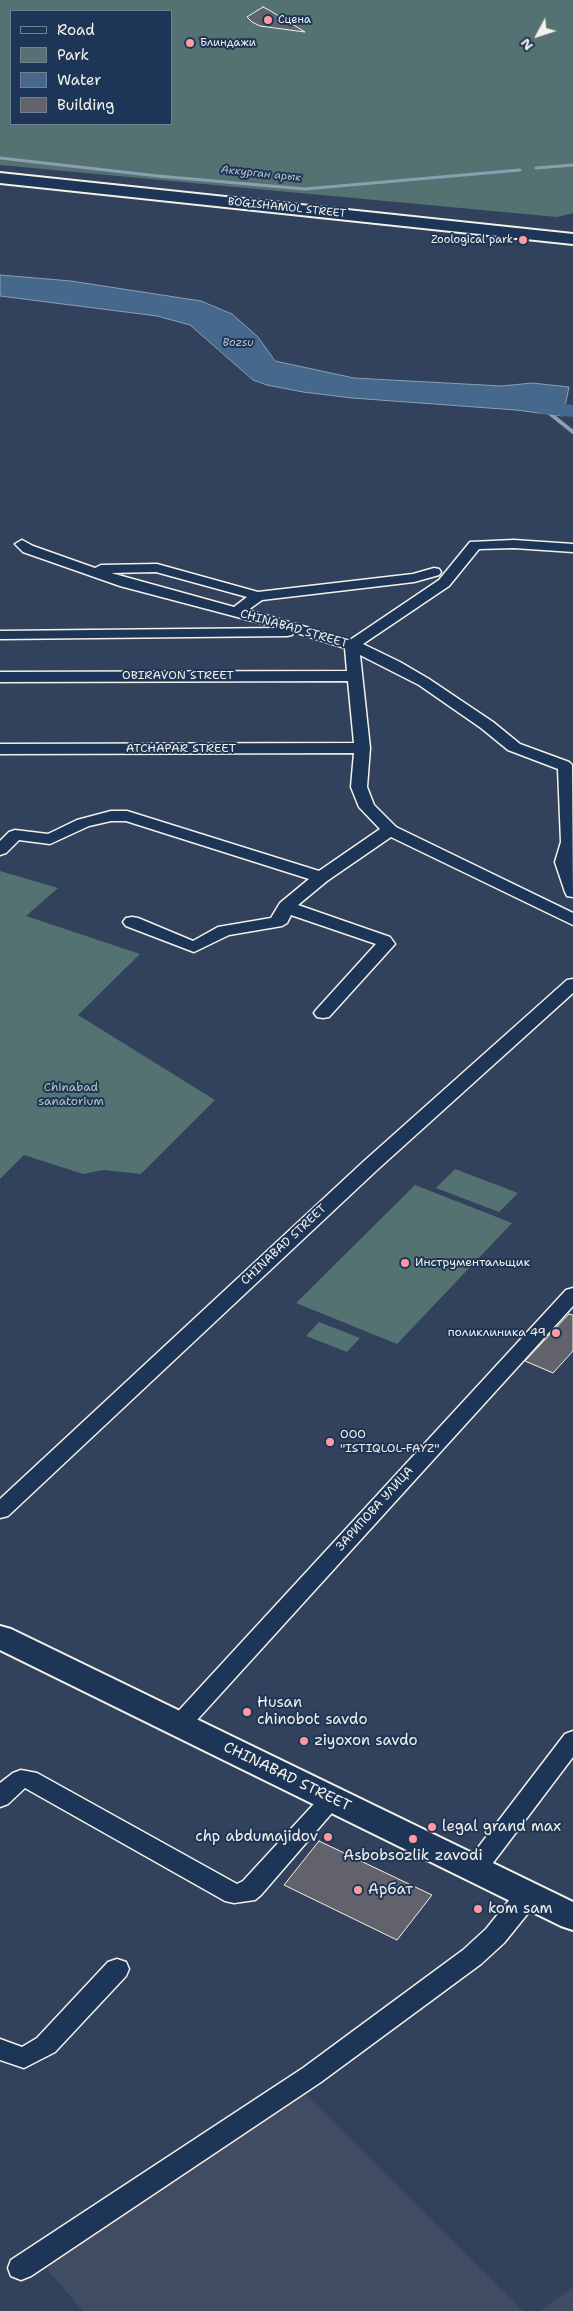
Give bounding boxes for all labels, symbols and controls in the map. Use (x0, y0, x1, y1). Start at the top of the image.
legend (10, 10, 172, 125)
north arrow (513, 10, 563, 60)
place label: Сцена (278, 13, 311, 27)
marker: Сцена (262, 14, 274, 26)
text: Road (57, 20, 95, 40)
text: N (516, 35, 537, 55)
place label: Блиндажи (200, 36, 256, 50)
marker: Блиндажи (184, 37, 196, 49)
text: Park (57, 45, 89, 65)
text: Water (57, 70, 101, 90)
text: Building (57, 95, 114, 115)
water label: Аккурган арык (220, 163, 302, 185)
street label: BOGISHAMOL STREET (227, 195, 347, 221)
place label: Zoological park (431, 233, 513, 247)
marker: Zoological park (517, 234, 529, 246)
water label: Bozsu (222, 336, 254, 350)
street label: CHINABAD STREET (238, 607, 350, 651)
street label: OBIRAVON STREET (122, 669, 234, 683)
street label: ATCHAPAR STREET (126, 742, 236, 756)
park label: Chinabad sanatorium (38, 1081, 104, 1109)
street label: CHINABAD STREET (238, 1202, 330, 1288)
place label: Инструментальщик (415, 1256, 530, 1270)
marker: Инструментальщик (399, 1257, 411, 1269)
place label: поликлиника 49 (448, 1326, 546, 1340)
marker: поликлиника 49 (550, 1327, 562, 1339)
place label: ООО "ISTIQLOL-FAYZ" (340, 1428, 440, 1456)
marker: ООО "ISTIQLOL-FAYZ" (324, 1436, 336, 1448)
street label: ЗАРИПОВА УЛИЦА (333, 1464, 417, 1554)
place label: Husan chinobot savdo (257, 1694, 367, 1729)
marker: Husan chinobot savdo (241, 1706, 253, 1718)
place label: ziyoxon savdo (314, 1732, 418, 1750)
marker: ziyoxon savdo (298, 1735, 310, 1747)
street label: CHINABAD STREET (220, 1738, 354, 1816)
place label: legal grand max (442, 1818, 561, 1836)
marker: legal grand max (426, 1821, 438, 1833)
place label: chp abdumajidov (195, 1828, 318, 1846)
marker: chp abdumajidov (322, 1831, 334, 1843)
marker: Asbobsozlik zavodi (407, 1833, 419, 1845)
place label: Asbobsozlik zavodi (343, 1847, 483, 1865)
place label: Арбат (368, 1881, 413, 1899)
marker: Арбат (352, 1884, 364, 1896)
place label: kom sam (488, 1900, 552, 1918)
marker: kom sam (472, 1903, 484, 1915)

